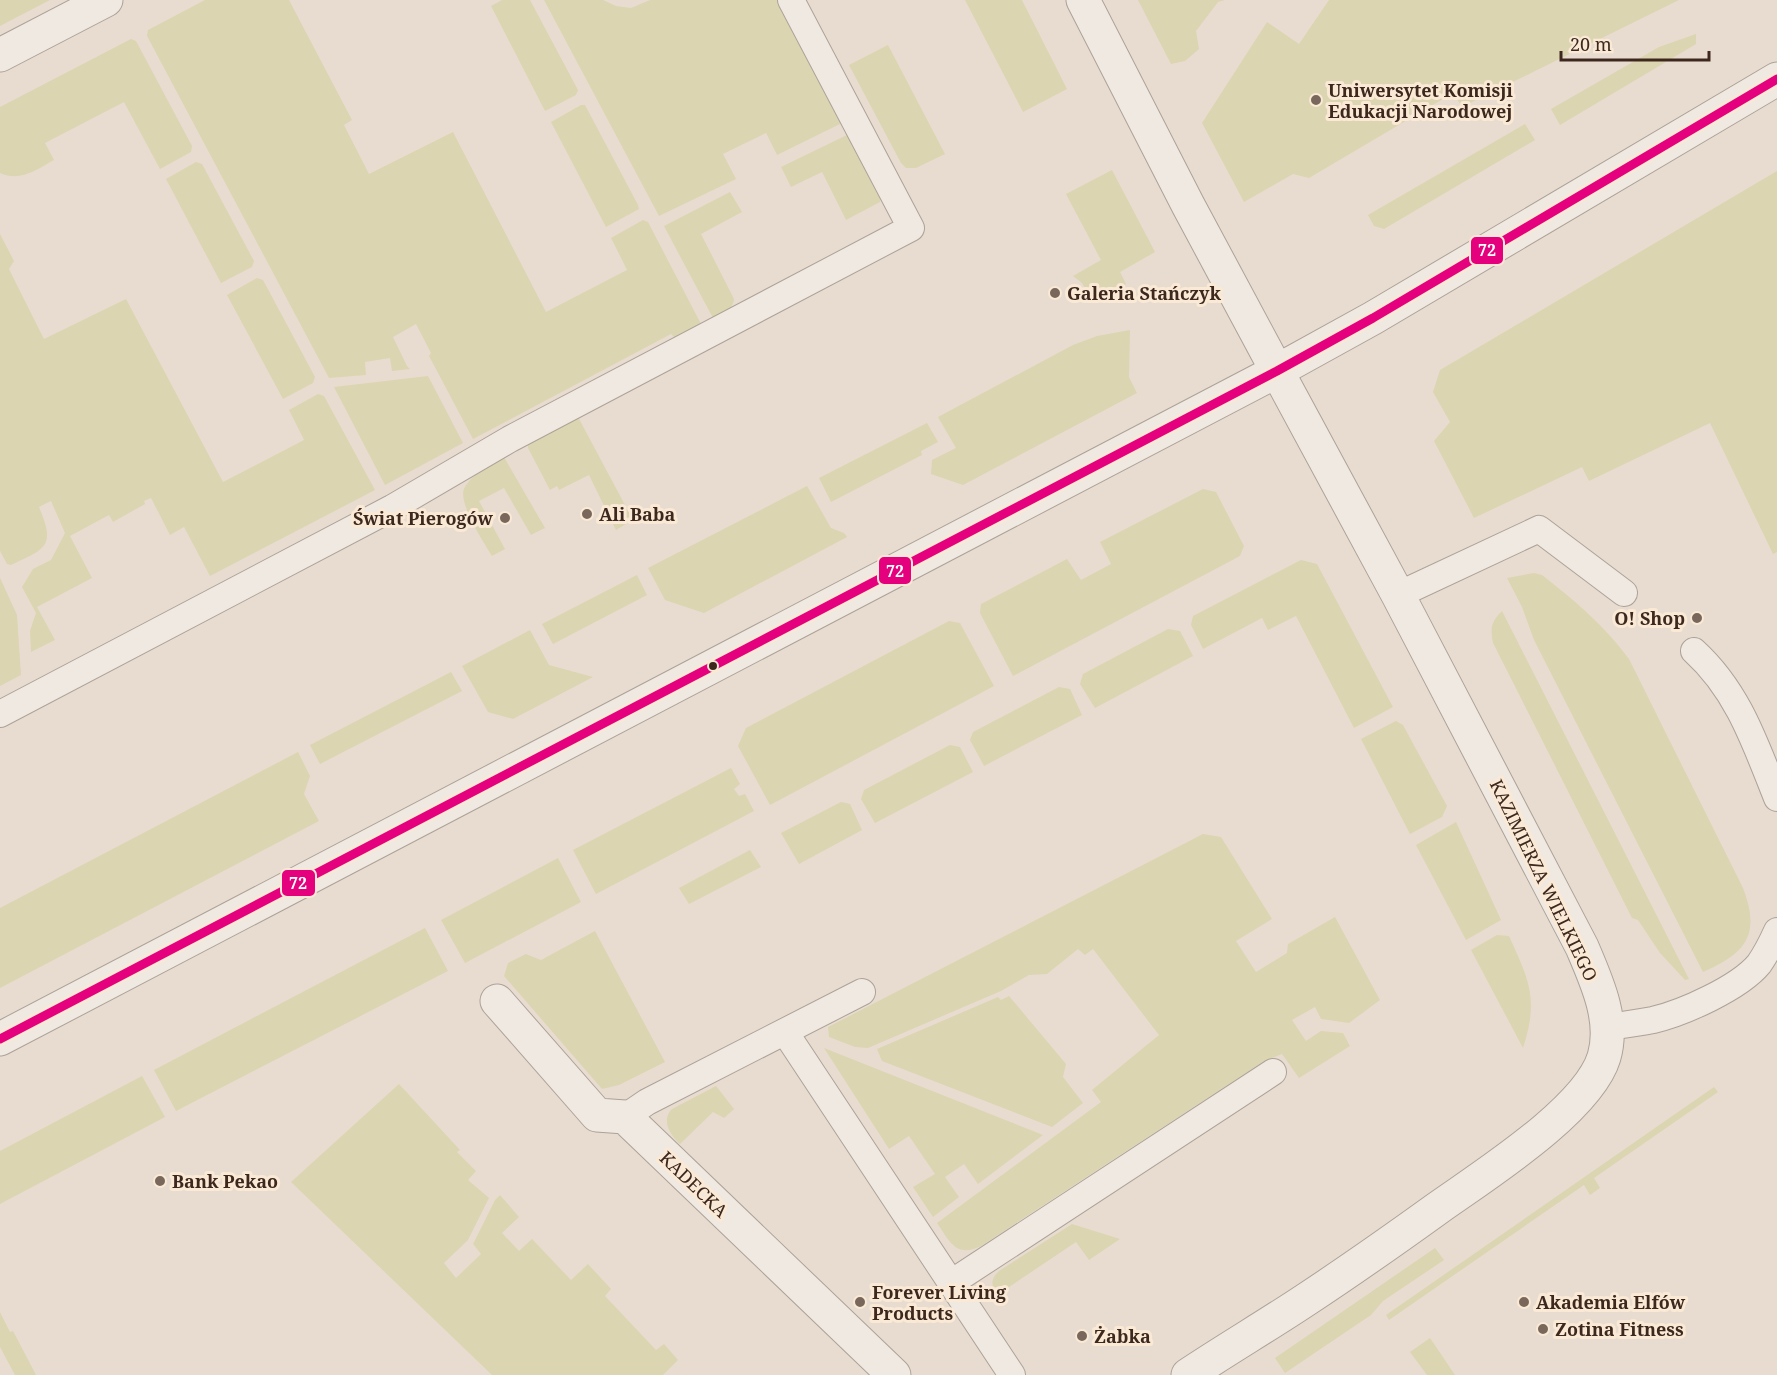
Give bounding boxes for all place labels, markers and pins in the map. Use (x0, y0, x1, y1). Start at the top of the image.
place label: Uniwersytet Komisji Edukacji Narodowej (1328, 78, 1513, 123)
marker: Uniwersytet Komisji Edukacji Narodowej (1309, 93, 1323, 107)
place label: Galeria Stańczyk (1067, 281, 1221, 305)
marker: Galeria Stańczyk (1048, 286, 1062, 300)
place label: Ali Baba (599, 502, 675, 526)
place label: Świat Pierogów (353, 506, 494, 530)
marker: Ali Baba (580, 507, 594, 521)
marker: Świat Pierogów (498, 511, 512, 525)
place label: O! Shop (1614, 606, 1685, 630)
marker: O! Shop (1690, 611, 1704, 625)
unlabelled marker (707, 660, 719, 672)
place label: Bank Pekao (172, 1169, 278, 1193)
marker: Bank Pekao (153, 1174, 167, 1188)
place label: Forever Living Products (872, 1280, 1007, 1325)
place label: Akademia Elfów (1536, 1290, 1686, 1314)
marker: Forever Living Products (853, 1295, 867, 1309)
marker: Akademia Elfów (1517, 1295, 1531, 1309)
place label: Zotina Fitness (1555, 1317, 1684, 1341)
marker: Zotina Fitness (1536, 1322, 1550, 1336)
place label: Żabka (1094, 1324, 1151, 1348)
marker: Żabka (1075, 1329, 1089, 1343)

